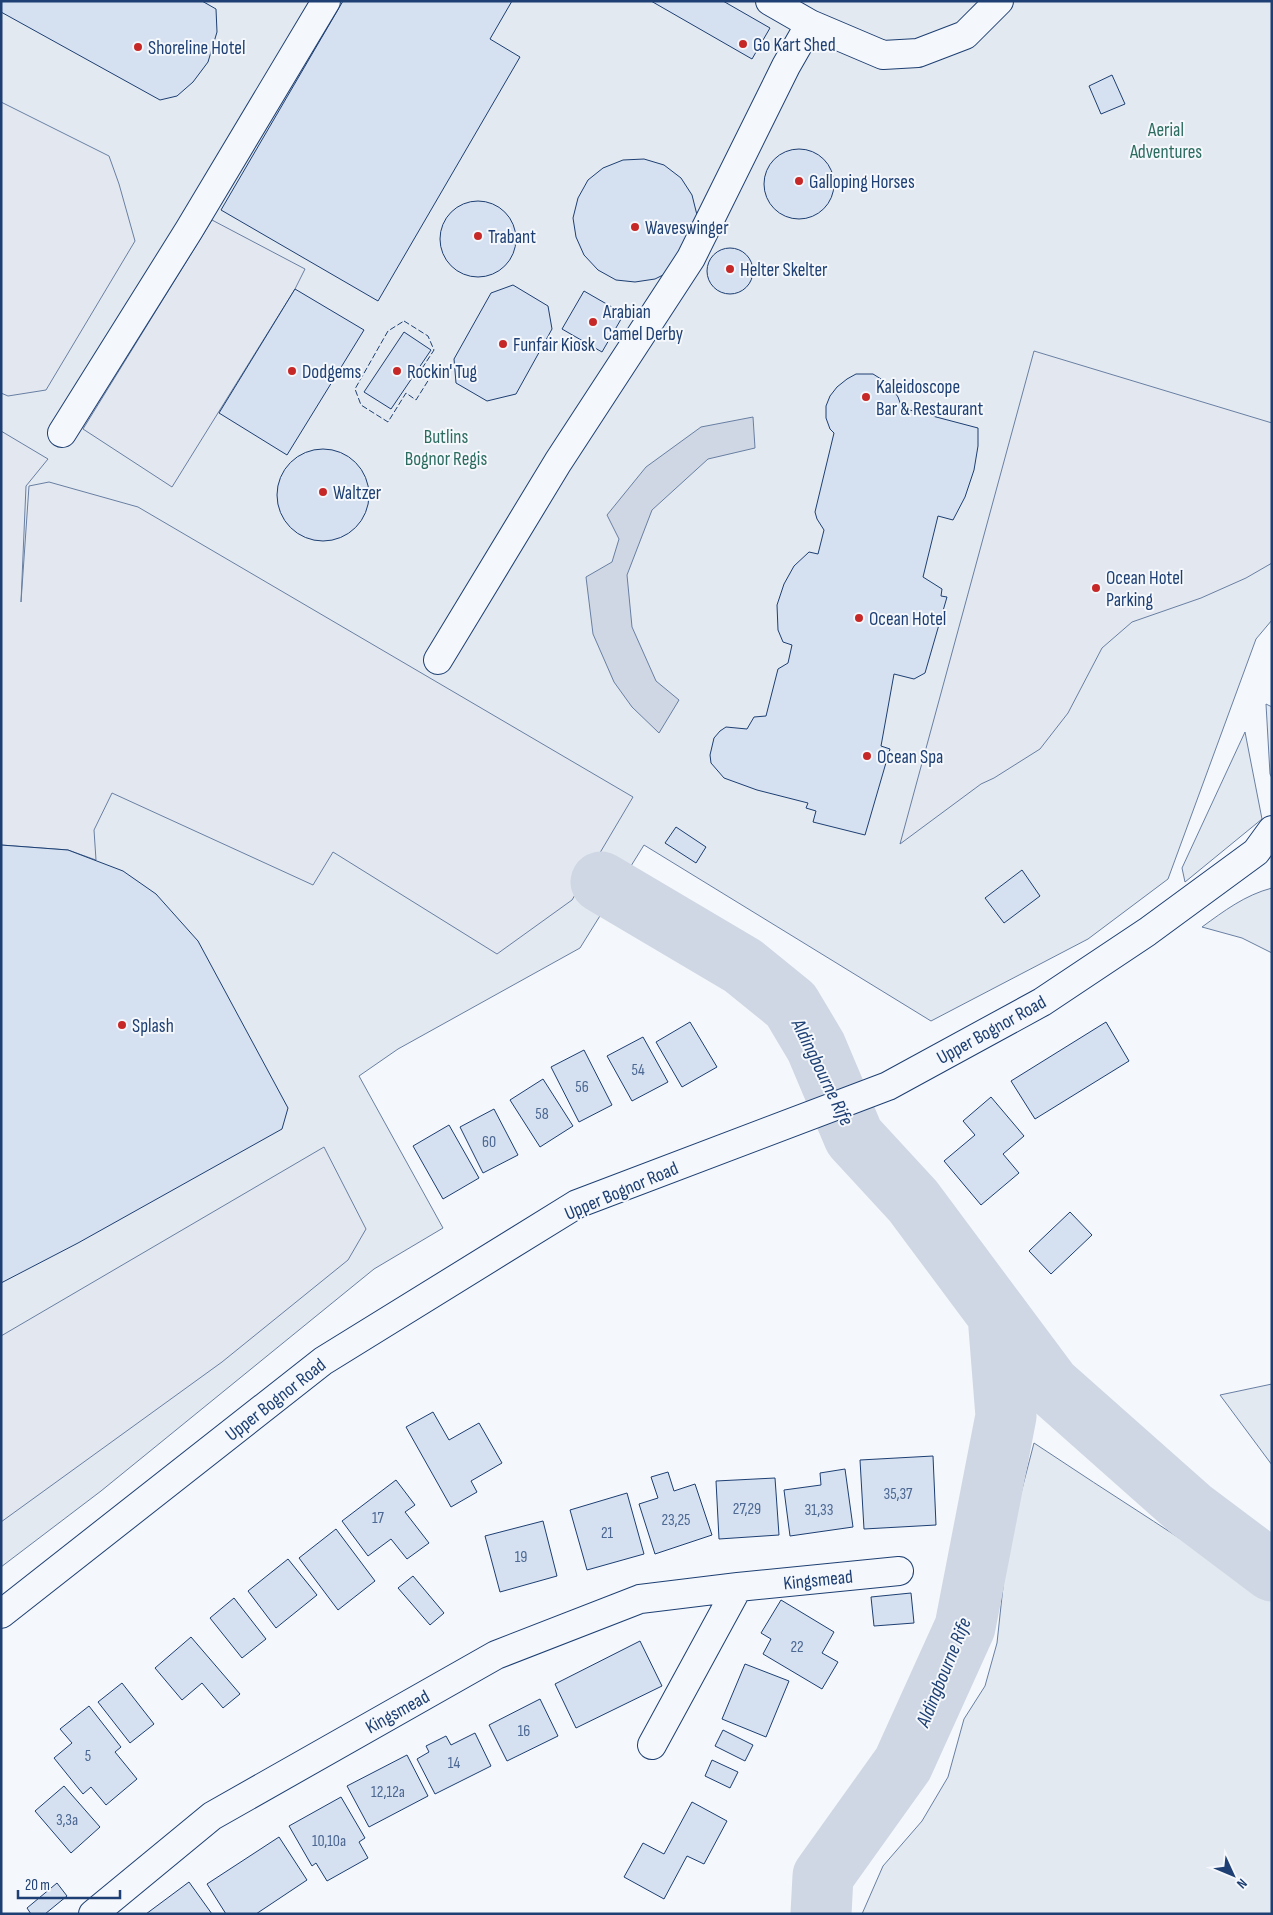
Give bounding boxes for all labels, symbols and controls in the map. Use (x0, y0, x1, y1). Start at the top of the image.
place label: Go Kart Shed (753, 34, 836, 57)
place label: Shoreline Hotel (148, 37, 246, 60)
marker: Go Kart Shed (737, 38, 749, 50)
marker: Shoreline Hotel (132, 41, 144, 53)
park label: Aerial Adventures (1129, 119, 1202, 164)
place label: Galloping Horses (809, 171, 915, 194)
marker: Galloping Horses (793, 175, 805, 187)
place label: Waveswinger (645, 217, 729, 240)
marker: Waveswinger (629, 221, 641, 233)
place label: Trabant (488, 226, 536, 249)
marker: Trabant (472, 230, 484, 242)
place label: Helter Skelter (740, 259, 828, 282)
marker: Helter Skelter (724, 263, 736, 275)
place label: Arabian Camel Derby (602, 301, 684, 346)
marker: Arabian Camel Derby (587, 316, 599, 328)
place label: Funfair Kiosk (513, 334, 596, 357)
marker: Funfair Kiosk (497, 338, 509, 350)
place label: Dodgems (302, 361, 361, 384)
place label: Rockin' Tug (407, 361, 478, 384)
marker: Dodgems (286, 365, 298, 377)
marker: Rockin' Tug (391, 365, 403, 377)
place label: Kaleidoscope Bar & Restaurant (876, 376, 984, 421)
marker: Kaleidoscope Bar & Restaurant (860, 391, 872, 403)
park label: Butlins Bognor Regis (405, 426, 487, 471)
place label: Waltzer (333, 482, 382, 505)
marker: Waltzer (317, 486, 329, 498)
place label: Ocean Hotel Parking (1106, 567, 1183, 612)
marker: Ocean Hotel Parking (1090, 582, 1102, 594)
place label: Ocean Hotel (869, 608, 946, 631)
marker: Ocean Hotel (853, 612, 865, 624)
place label: Ocean Spa (877, 746, 943, 769)
marker: Ocean Spa (861, 750, 873, 762)
street label: Upper Bognor Road (933, 991, 1050, 1070)
water label: Aldingbourne Rife (785, 1014, 858, 1130)
place label: Splash (132, 1015, 174, 1038)
marker: Splash (116, 1019, 128, 1031)
house number: 54 (631, 1061, 645, 1080)
house number: 56 (575, 1078, 589, 1097)
house number: 58 (535, 1105, 549, 1124)
house number: 60 (482, 1133, 496, 1152)
street label: Upper Bognor Road (561, 1157, 682, 1226)
street label: Upper Bognor Road (221, 1354, 331, 1447)
house number: 35,37 (883, 1485, 913, 1504)
house number: 27,29 (733, 1500, 761, 1519)
house number: 31,33 (805, 1501, 833, 1520)
house number: 17 (372, 1509, 385, 1528)
house number: 23,25 (661, 1511, 691, 1530)
house number: 21 (601, 1524, 614, 1543)
house number: 19 (515, 1548, 527, 1567)
street label: Kingsmead (782, 1565, 854, 1596)
water label: Aldingbourne Rife (911, 1614, 977, 1731)
house number: 22 (790, 1638, 804, 1657)
street label: Kingsmead (362, 1685, 434, 1739)
house number: 16 (518, 1722, 530, 1741)
house number: 5 (85, 1747, 91, 1766)
house number: 14 (448, 1754, 460, 1773)
house number: 12,12a (371, 1783, 405, 1802)
house number: 3,3a (56, 1811, 78, 1830)
house number: 10,10a (312, 1832, 346, 1851)
north arrow (1208, 1850, 1258, 1900)
scale bar (18, 1868, 120, 1900)
text: N (1233, 1875, 1251, 1892)
text: 20 m (25, 1876, 50, 1895)

